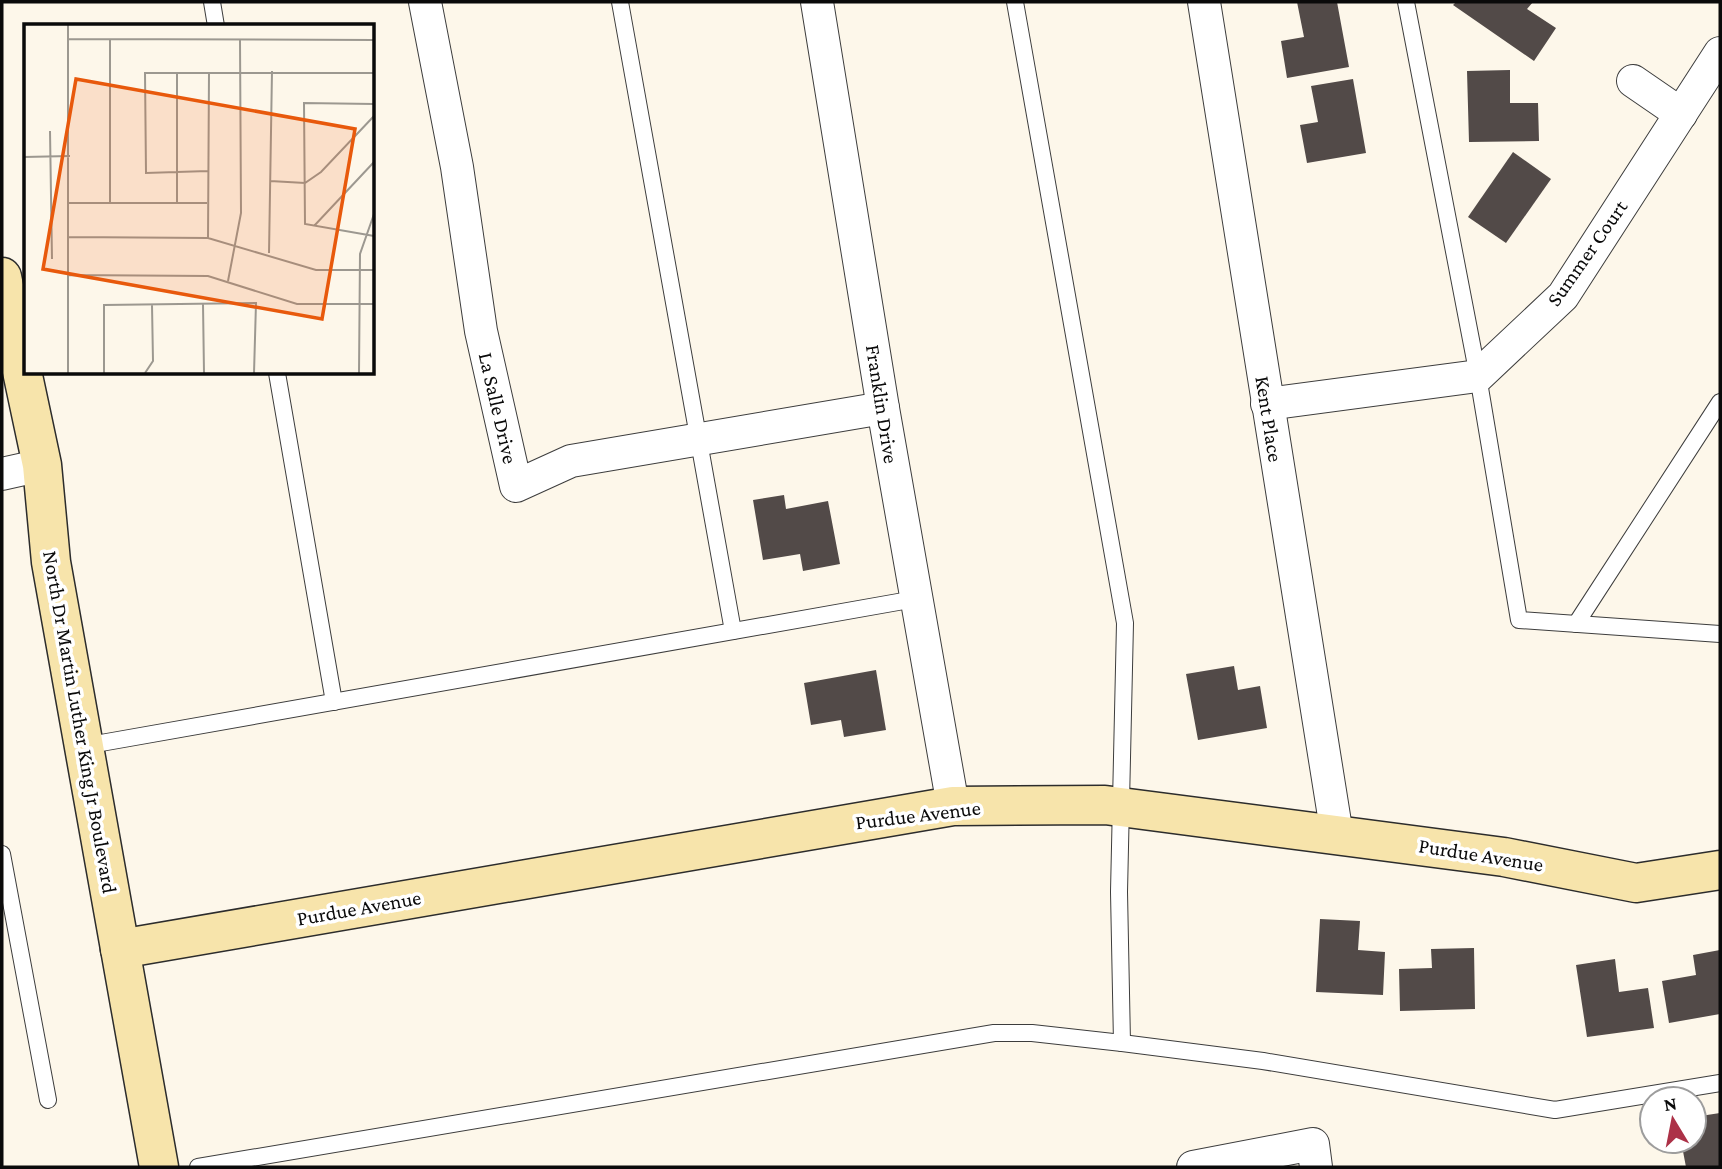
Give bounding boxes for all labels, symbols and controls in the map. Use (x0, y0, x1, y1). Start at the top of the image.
inset map (24, 24, 374, 374)
street label: Summer Court (1542, 195, 1633, 311)
street label: Franklin Drive (861, 343, 903, 465)
street label: La Salle Drive (474, 350, 522, 466)
street label: Kent Place (1250, 374, 1288, 464)
street label: North Dr Martin Luther King Jr Boulevard (38, 549, 122, 895)
street label: Purdue Avenue (854, 795, 982, 835)
street label: Purdue Avenue (1417, 833, 1545, 877)
street label: Purdue Avenue (295, 885, 423, 931)
north arrow (1638, 1085, 1708, 1155)
text: N (1662, 1092, 1678, 1115)

